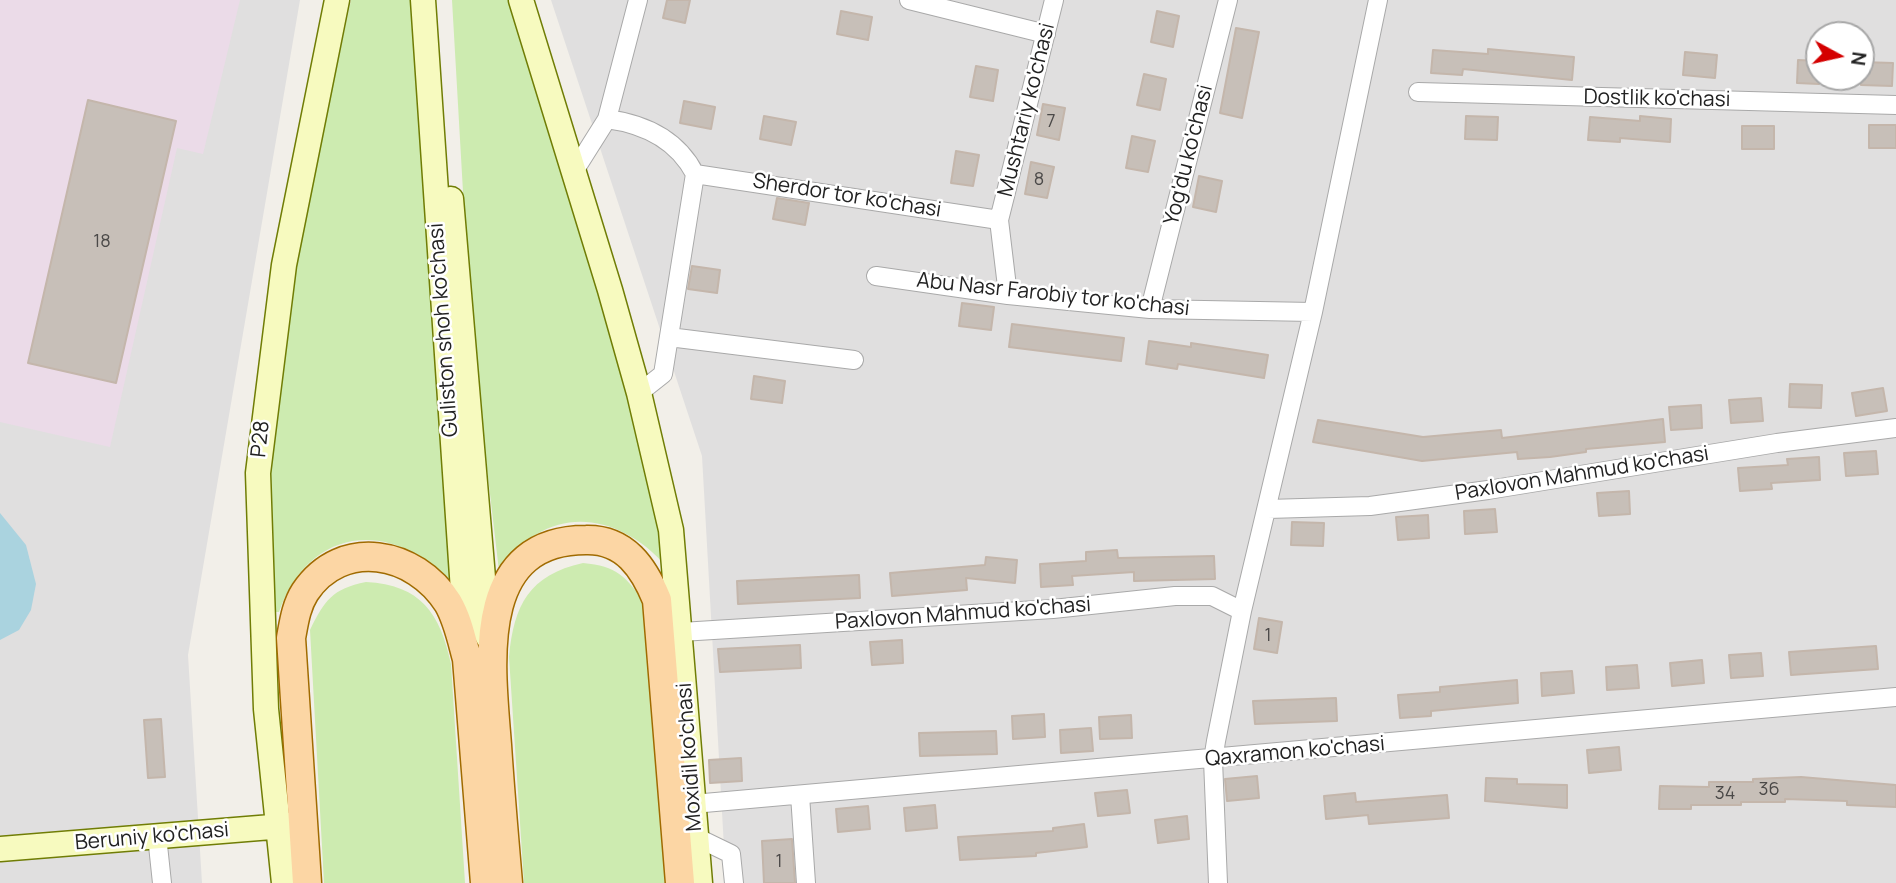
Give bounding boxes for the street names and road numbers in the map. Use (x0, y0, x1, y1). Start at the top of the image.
street label: Mushtariy ko'chasi (993, 21, 1061, 199)
street label: Yog'du ko'chasi (1159, 82, 1219, 228)
street label: Dostlik ko'chasi (1583, 85, 1731, 113)
street label: Sherdor tor ko'chasi (751, 169, 943, 223)
street label: Guliston shoh ko'chasi (424, 222, 464, 438)
street label: Abu Nasr Farobiy tor ko'chasi (915, 268, 1191, 322)
street label: Р28 (247, 419, 275, 459)
street label: Paxlovon Mahmud ko'chasi (1453, 441, 1711, 507)
street label: Paxlovon Mahmud ko'chasi (834, 592, 1092, 636)
street label: Moxidil ko'chasi (672, 682, 708, 832)
street label: Qaxramon ko'chasi (1204, 732, 1386, 772)
street label: Beruniy ko'chasi (74, 818, 230, 856)

